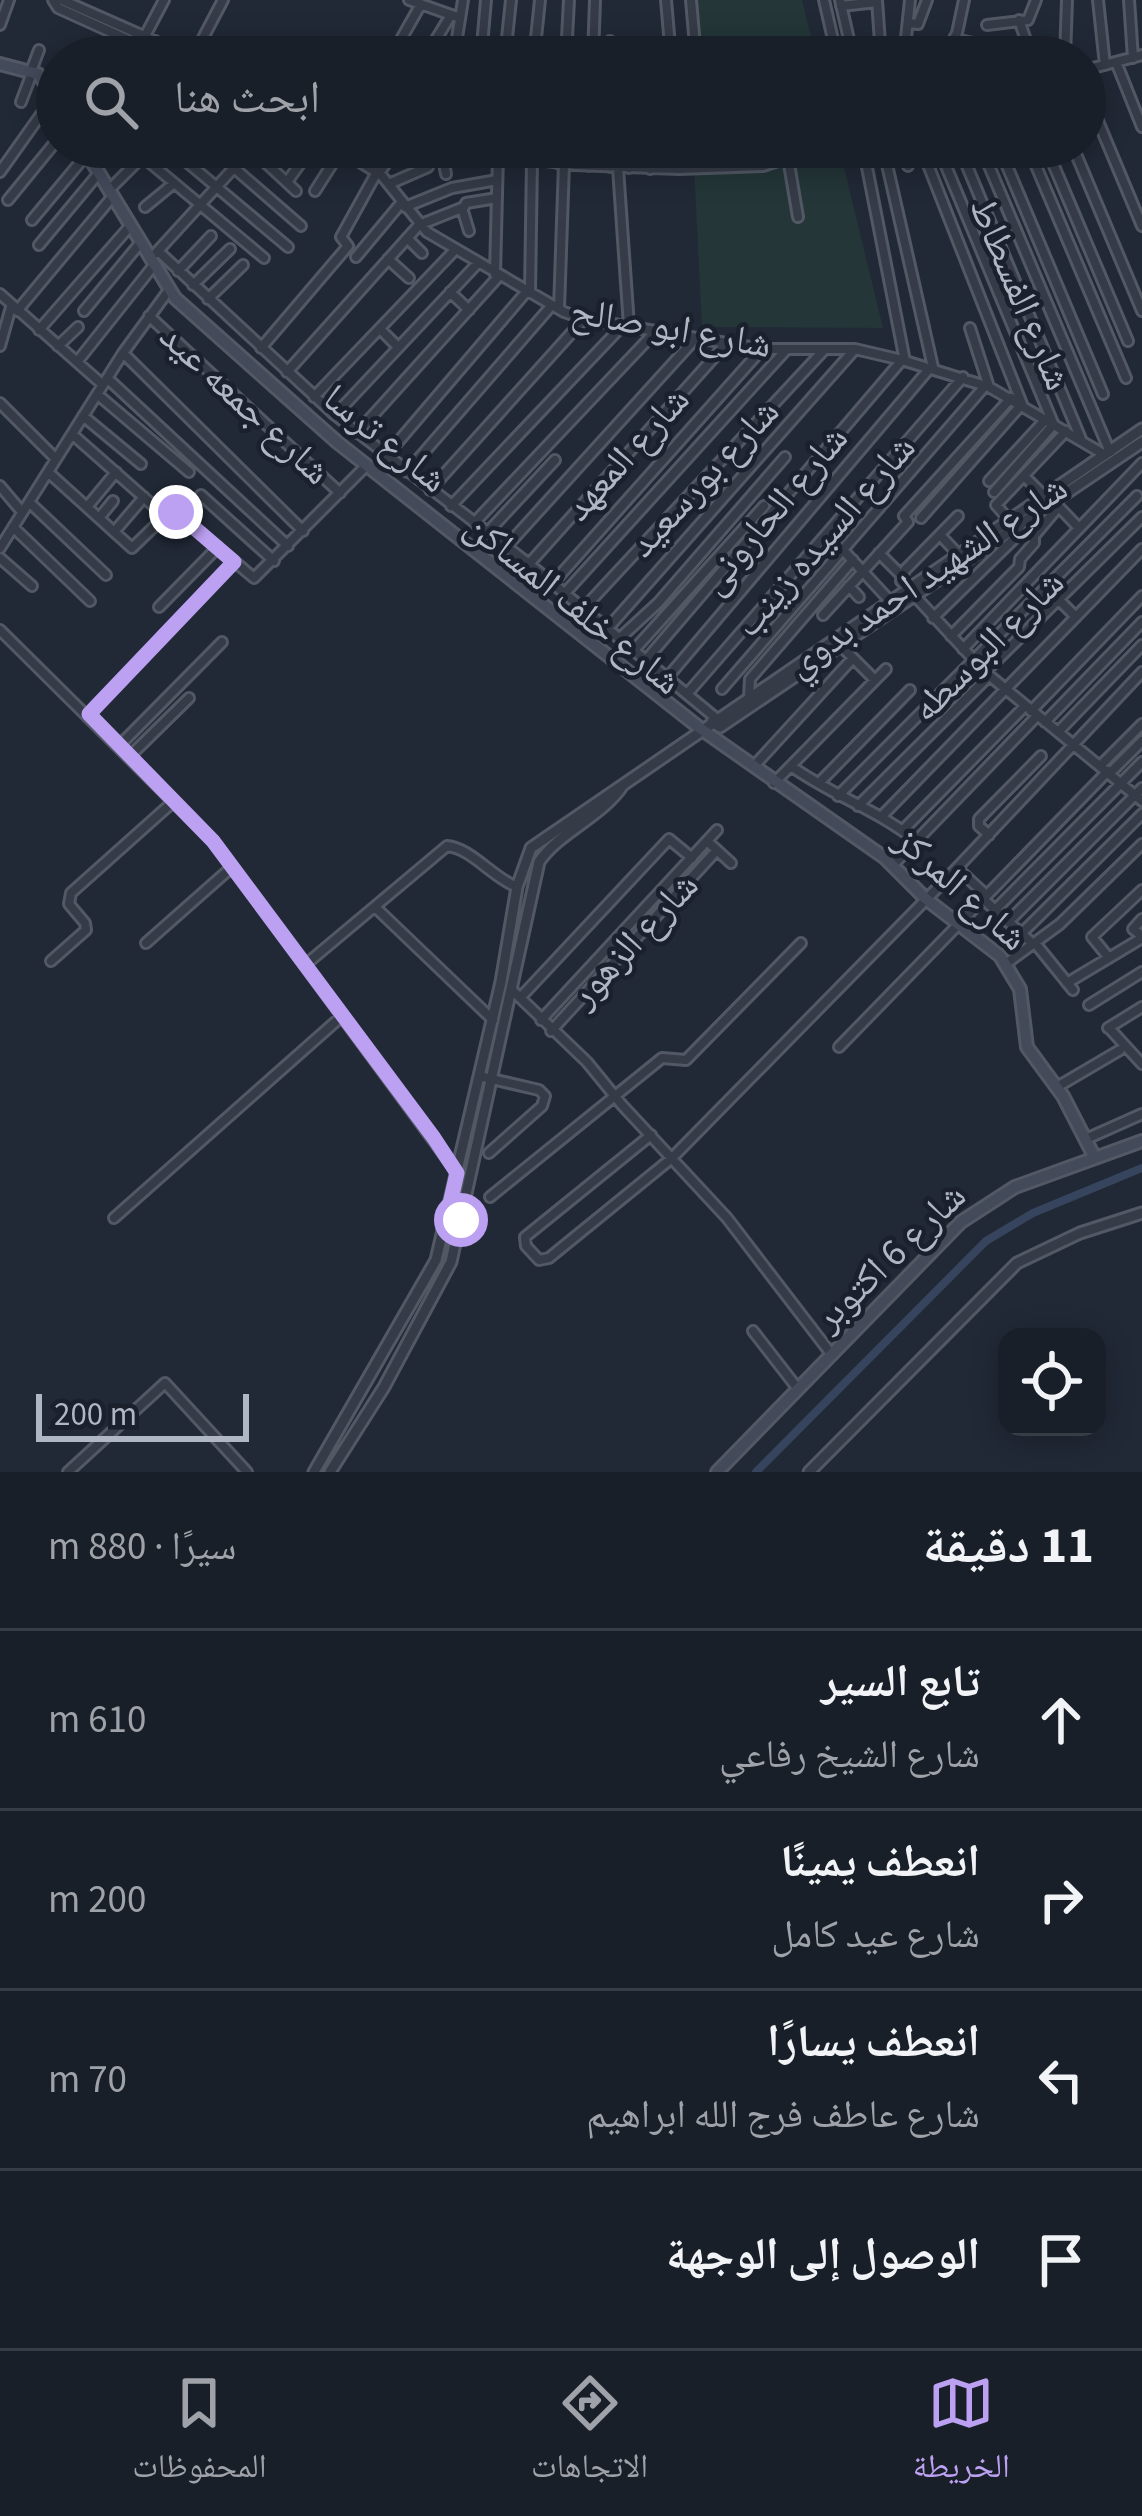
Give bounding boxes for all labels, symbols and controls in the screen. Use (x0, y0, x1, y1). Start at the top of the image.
search box (36, 36, 1106, 168)
text: ابحث هنا (174, 66, 320, 130)
icon: search (78, 69, 144, 135)
street label: شارع الفسطاط (954, 189, 1086, 399)
street label: شارع ابو صالح (566, 283, 776, 373)
street label: شارع جمعه عيد (147, 310, 343, 498)
street label: شارع ترسا (310, 371, 460, 507)
street label: شارع المعهد (551, 374, 703, 534)
street label: شارع بورسعيد (615, 386, 793, 570)
street label: شارع الحارونى (686, 413, 862, 607)
street label: شارع السيده زينب (721, 422, 929, 650)
street label: شارع الشهيد احمد بدوي (775, 461, 1080, 693)
route end (149, 485, 203, 539)
street label: شارع خلف المساكن (453, 499, 693, 709)
street label: شارع البوسطه (899, 557, 1077, 735)
street label: شارع المركز (881, 813, 1040, 964)
street label: شارع الزهور (555, 859, 712, 1021)
street label: شارع 6 اكتوبر (800, 1170, 979, 1345)
route start (434, 1193, 488, 1247)
map controls (998, 1328, 1106, 1436)
button: locate (998, 1328, 1106, 1436)
scale bar (36, 1388, 249, 1441)
text: 200 m (54, 1391, 137, 1438)
text: 11 دقيقة (923, 1510, 1094, 1582)
text: سيرًا · 880 m (48, 1519, 236, 1575)
text: تابع السير (821, 1650, 980, 1714)
icon: ahead (1028, 1687, 1094, 1753)
text: 610 m (48, 1692, 146, 1748)
text: شارع الشيخ رفاعي (719, 1727, 980, 1783)
text: انعطف يمينًا (780, 1830, 980, 1894)
icon: right (1028, 1867, 1094, 1933)
text: 200 m (48, 1872, 146, 1928)
text: شارع عيد كامل (771, 1907, 980, 1963)
text: انعطف يسارًا (767, 2010, 980, 2074)
icon: left (1028, 2047, 1094, 2113)
text: 70 m (48, 2052, 127, 2108)
text: شارع عاطف فرج الله ابراهيم (586, 2087, 980, 2143)
text: الوصول إلى الوجهة (666, 2223, 980, 2287)
icon: arrive (1028, 2227, 1094, 2293)
tab: المحفوظات (132, 2370, 267, 2498)
tab: الاتجاهات (531, 2370, 648, 2498)
tab: الخريطة (913, 2370, 1010, 2498)

